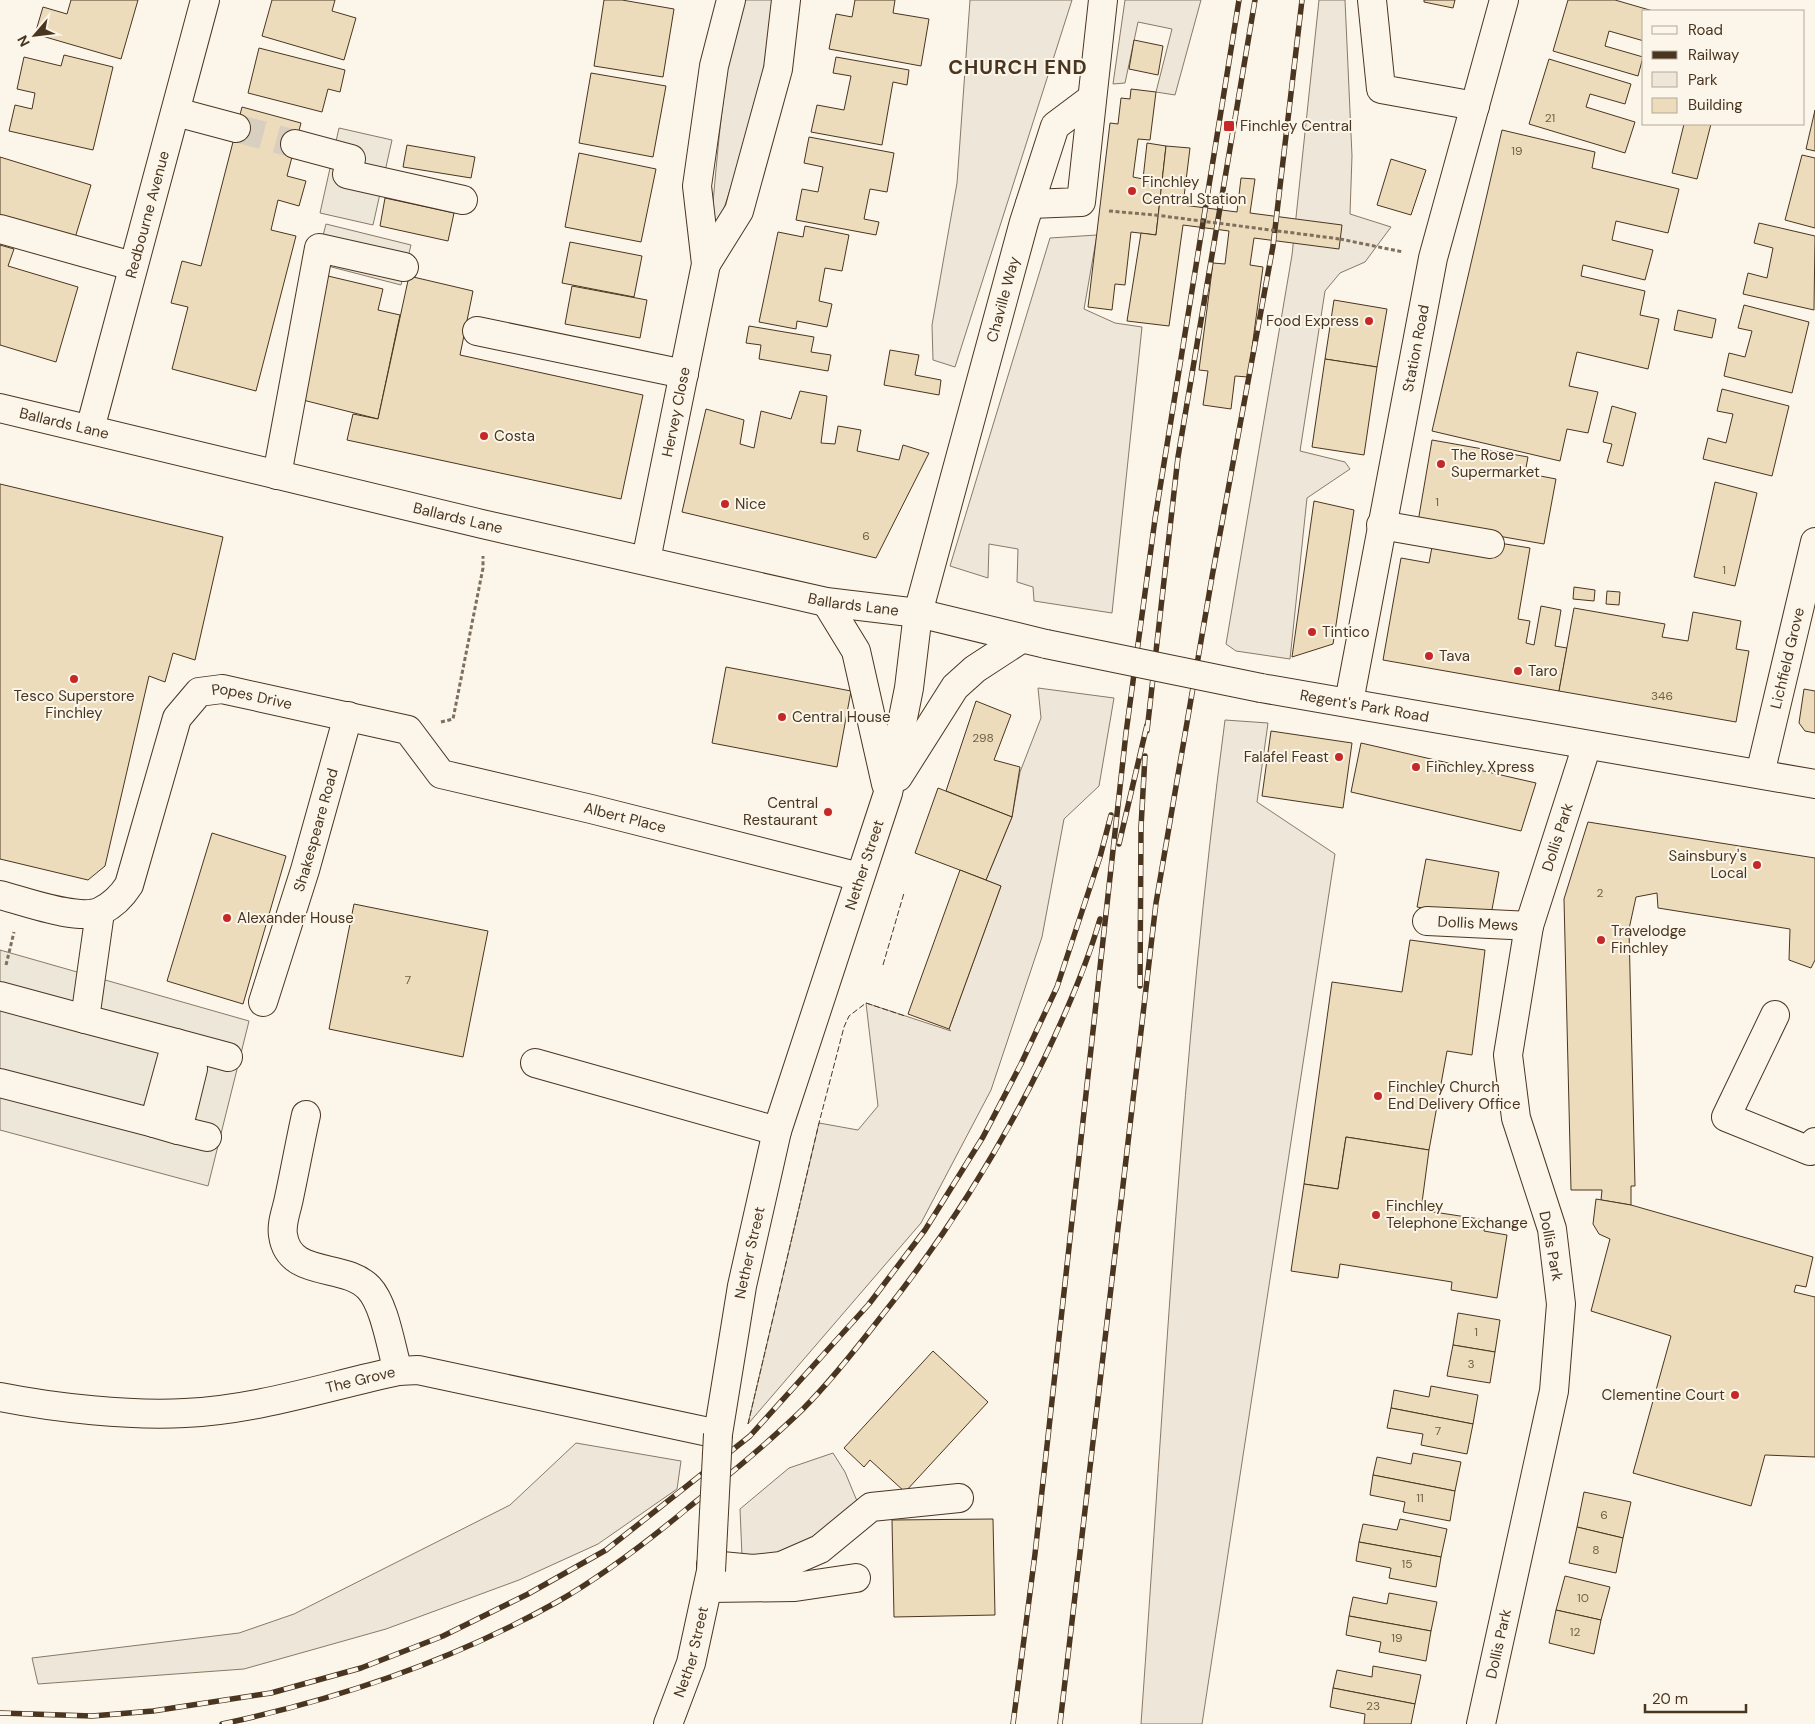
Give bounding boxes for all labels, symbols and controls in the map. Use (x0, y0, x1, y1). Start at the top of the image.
north arrow (10, 10, 60, 60)
legend (1642, 10, 1805, 125)
text: Road (1688, 20, 1723, 40)
text: N (13, 32, 34, 50)
text: Railway (1688, 45, 1740, 65)
district label: CHURCH END (948, 54, 1088, 80)
text: Park (1688, 70, 1718, 90)
text: Building (1688, 95, 1743, 115)
house number: 21 (1545, 110, 1555, 126)
place label: Finchley Central (1240, 116, 1352, 136)
marker: Finchley Central (1222, 119, 1236, 133)
house number: 19 (1511, 143, 1523, 159)
street label: Redbourne Avenue (121, 149, 174, 280)
place label: Finchley Central Station (1142, 172, 1246, 209)
marker: Finchley Central Station (1126, 185, 1138, 197)
street label: Chaville Way (982, 254, 1024, 344)
street label: Station Road (1398, 303, 1434, 394)
place label: Food Express (1266, 311, 1359, 331)
marker: Food Express (1363, 315, 1375, 327)
street label: Hervey Close (657, 365, 695, 459)
street label: Ballards Lane (17, 403, 111, 444)
place label: Costa (494, 426, 535, 446)
marker: Costa (478, 430, 490, 442)
place label: The Rose Supermarket (1451, 445, 1540, 482)
marker: The Rose Supermarket (1435, 458, 1447, 470)
place label: Nice (735, 494, 766, 514)
house number: 1 (1435, 494, 1439, 510)
street label: Ballards Lane (411, 498, 505, 538)
marker: Nice (719, 498, 731, 510)
house number: 6 (862, 528, 870, 544)
house number: 1 (1722, 562, 1726, 578)
street label: Ballards Lane (806, 588, 900, 621)
street label: Lichfield Grove (1766, 605, 1809, 711)
place label: Tintico (1322, 622, 1370, 642)
marker: Tintico (1306, 626, 1318, 638)
place label: Tava (1439, 646, 1470, 666)
marker: Tava (1423, 650, 1435, 662)
place label: Taro (1528, 661, 1558, 681)
marker: Taro (1512, 665, 1524, 677)
marker: Tesco Superstore Finchley (68, 673, 80, 685)
street label: Popes Drive (210, 679, 294, 714)
street label: Regent's Park Road (1298, 685, 1431, 727)
place label: Tesco Superstore Finchley (14, 686, 134, 723)
house number: 346 (1651, 688, 1673, 704)
place label: Central House (792, 707, 891, 727)
marker: Central House (776, 711, 788, 723)
house number: 298 (972, 730, 994, 746)
place label: Falafel Feast (1244, 747, 1329, 767)
marker: Falafel Feast (1333, 751, 1345, 763)
place label: Finchley Xpress (1426, 757, 1535, 777)
marker: Finchley Xpress (1410, 761, 1422, 773)
street label: Shakespeare Road (289, 766, 343, 894)
place label: Central Restaurant (743, 793, 818, 830)
street label: Albert Place (582, 798, 668, 838)
street label: Dollis Park (1537, 800, 1578, 874)
marker: Central Restaurant (822, 806, 834, 818)
street label: Nether Street (840, 817, 889, 913)
place label: Sainsbury's Local (1669, 846, 1747, 883)
marker: Sainsbury's Local (1751, 859, 1763, 871)
house number: 2 (1597, 885, 1604, 901)
place label: Alexander House (237, 908, 354, 928)
marker: Alexander House (221, 912, 233, 924)
street label: Dollis Mews (1437, 912, 1519, 935)
place label: Travelodge Finchley (1611, 921, 1686, 958)
marker: Travelodge Finchley (1595, 934, 1607, 946)
house number: 7 (405, 972, 411, 988)
place label: Finchley Church End Delivery Office (1388, 1077, 1520, 1114)
marker: Finchley Church End Delivery Office (1372, 1090, 1384, 1102)
place label: Finchley Telephone Exchange (1386, 1196, 1528, 1233)
street label: Nether Street (730, 1205, 770, 1300)
marker: Finchley Telephone Exchange (1370, 1209, 1382, 1221)
street label: Dollis Park (1534, 1209, 1568, 1283)
house number: 1 (1474, 1324, 1478, 1340)
house number: 3 (1467, 1356, 1475, 1372)
street label: The Grove (324, 1362, 397, 1398)
place label: Clementine Court (1602, 1385, 1725, 1405)
marker: Clementine Court (1729, 1389, 1741, 1401)
house number: 7 (1435, 1423, 1441, 1439)
house number: 11 (1416, 1490, 1424, 1506)
house number: 6 (1600, 1507, 1608, 1523)
house number: 8 (1592, 1542, 1600, 1558)
house number: 15 (1401, 1556, 1413, 1572)
house number: 10 (1577, 1590, 1589, 1606)
street label: Nether Street (669, 1604, 713, 1700)
street label: Dollis Park (1481, 1607, 1516, 1681)
house number: 12 (1570, 1624, 1580, 1640)
house number: 19 (1391, 1630, 1403, 1646)
scale bar (1645, 1682, 1746, 1714)
text: 20 m (1652, 1689, 1688, 1709)
house number: 23 (1366, 1698, 1380, 1714)

